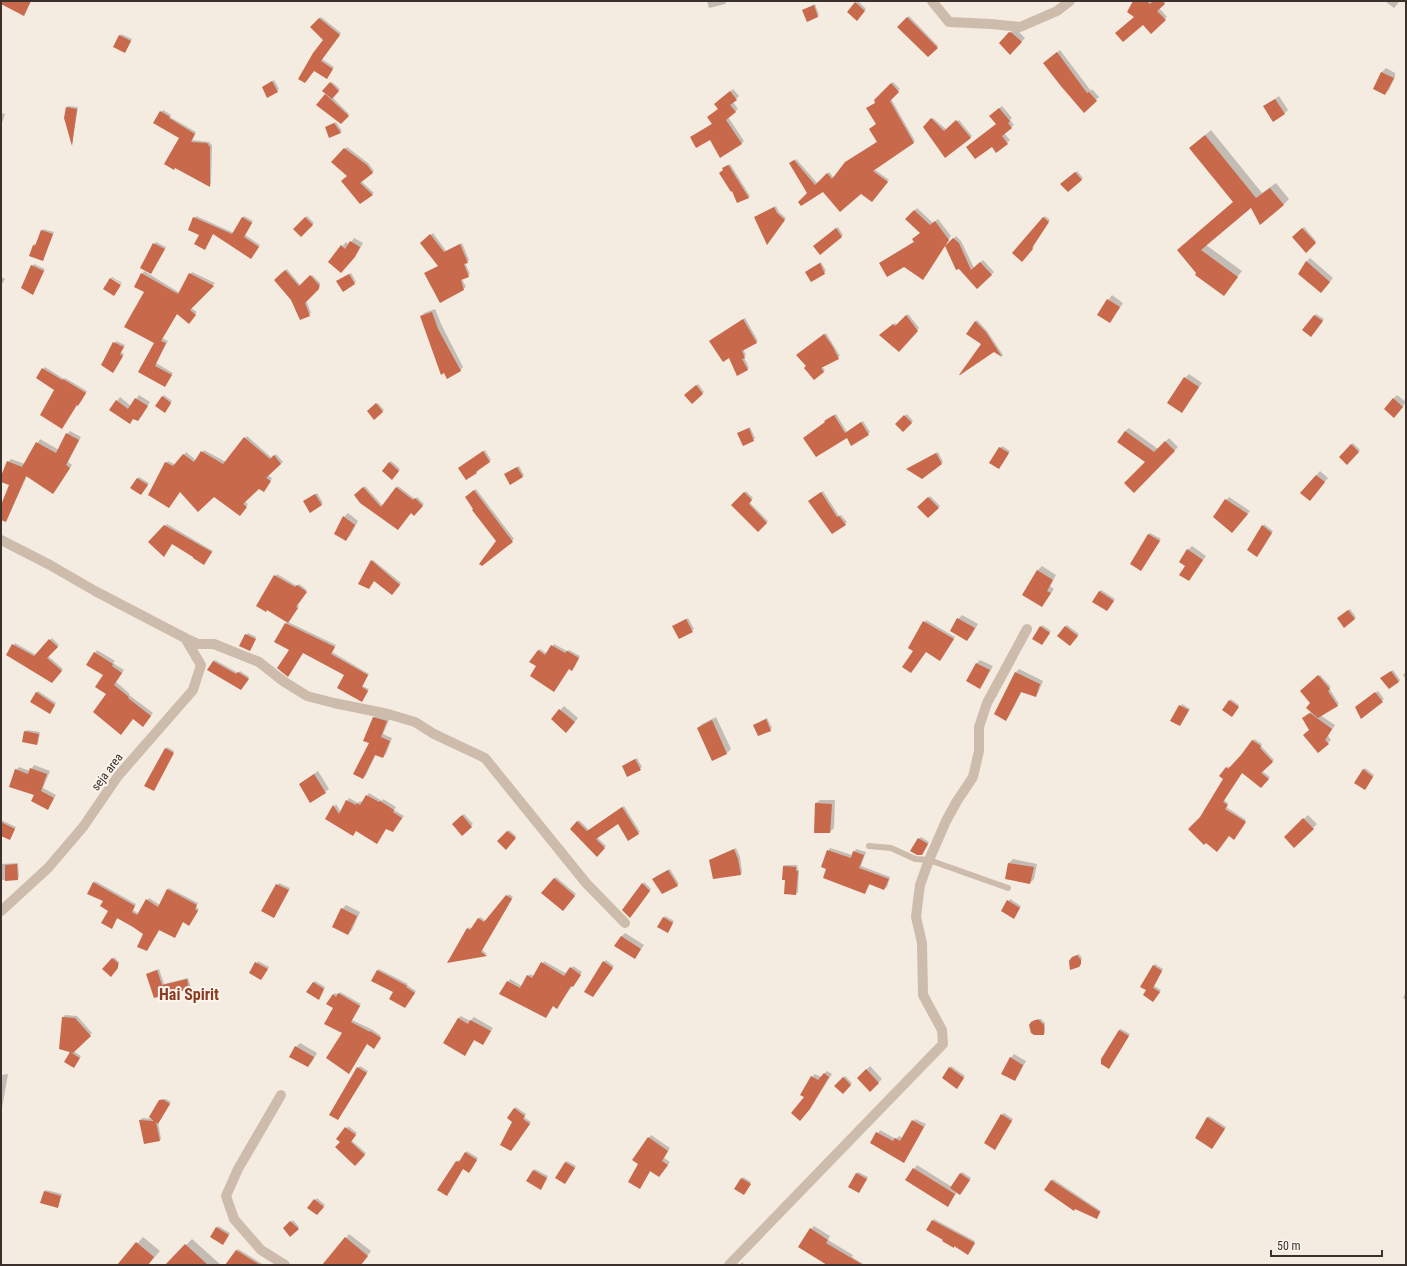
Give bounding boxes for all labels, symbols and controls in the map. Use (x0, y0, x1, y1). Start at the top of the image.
street label: seja area (88, 750, 126, 793)
district label: Hai Spirit (159, 985, 219, 1004)
scale bar (1271, 1232, 1382, 1258)
text: 50 m (1277, 1239, 1301, 1253)

